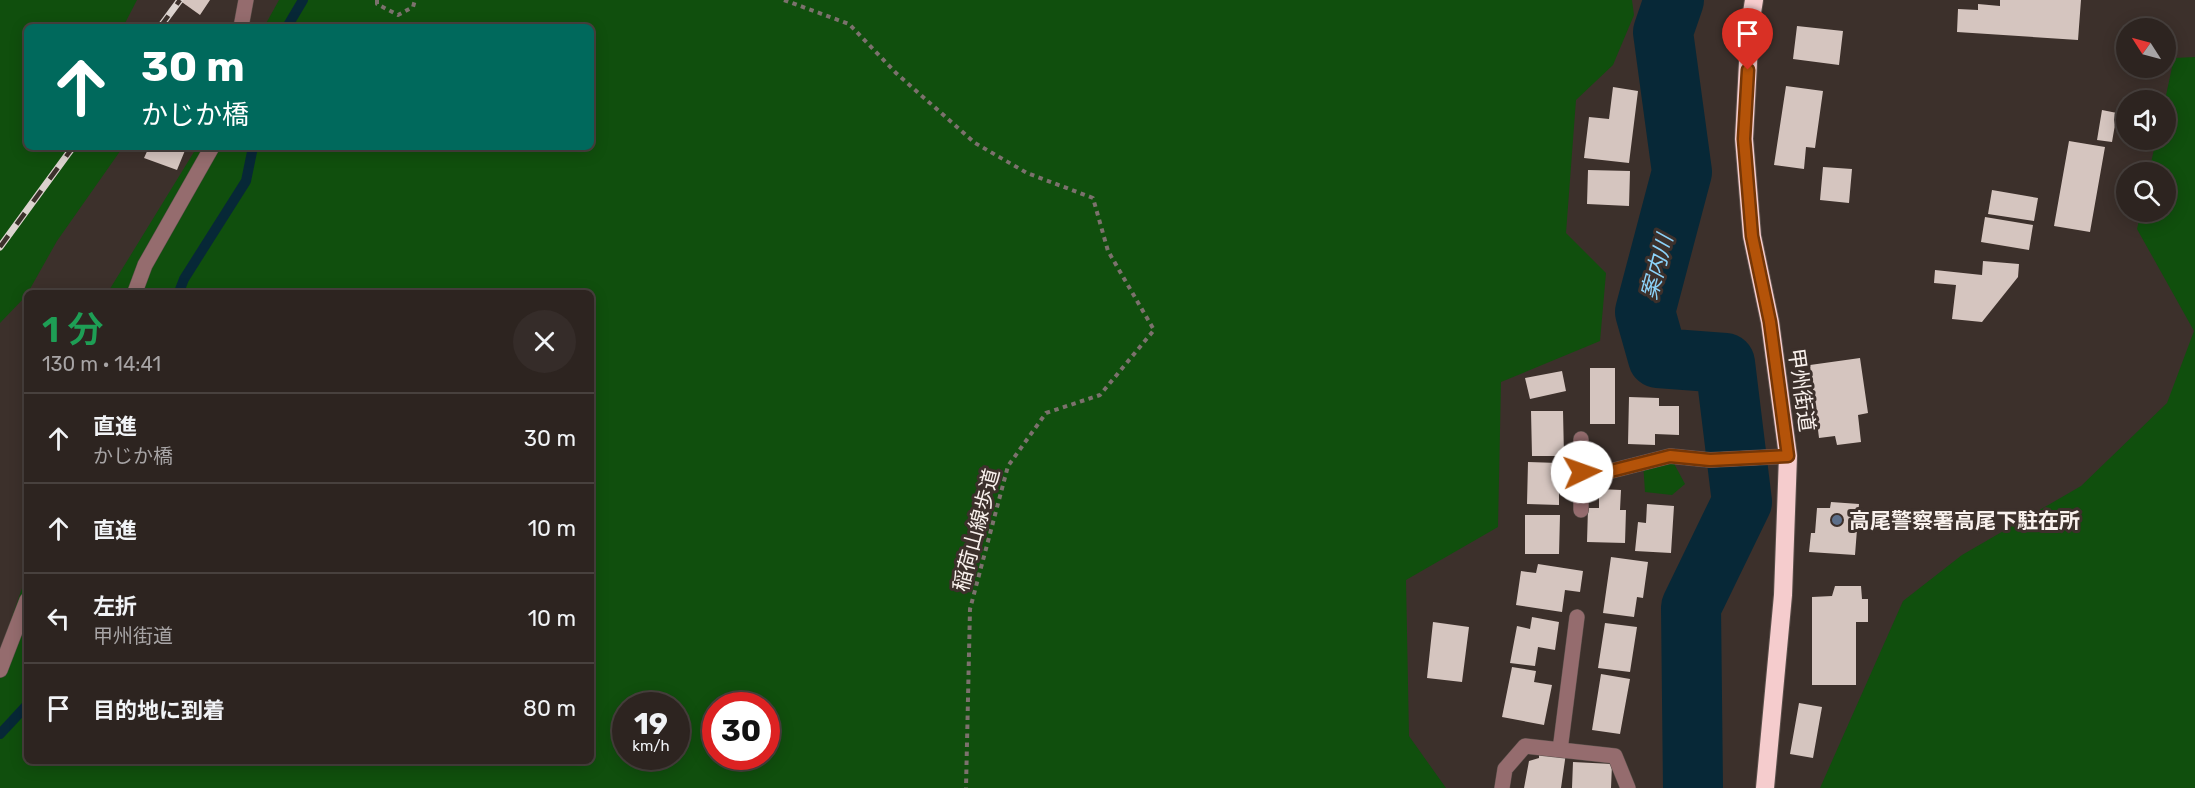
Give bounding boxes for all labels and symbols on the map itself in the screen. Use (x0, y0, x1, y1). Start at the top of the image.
pin (1722, 8, 1773, 70)
north arrow (2116, 18, 2176, 78)
water label: 案内川 (1635, 230, 1679, 302)
street label: 甲州街道 (1784, 347, 1820, 433)
position arrow (1550, 440, 1614, 504)
street label: 稲荷山線歩道 (948, 466, 1004, 594)
place label: 高尾警察署高尾下駐在所 (1849, 508, 2080, 533)
marker: 高尾警察署高尾下駐在所 (1830, 513, 1844, 527)
speed limit sign: 30 (702, 692, 780, 770)

